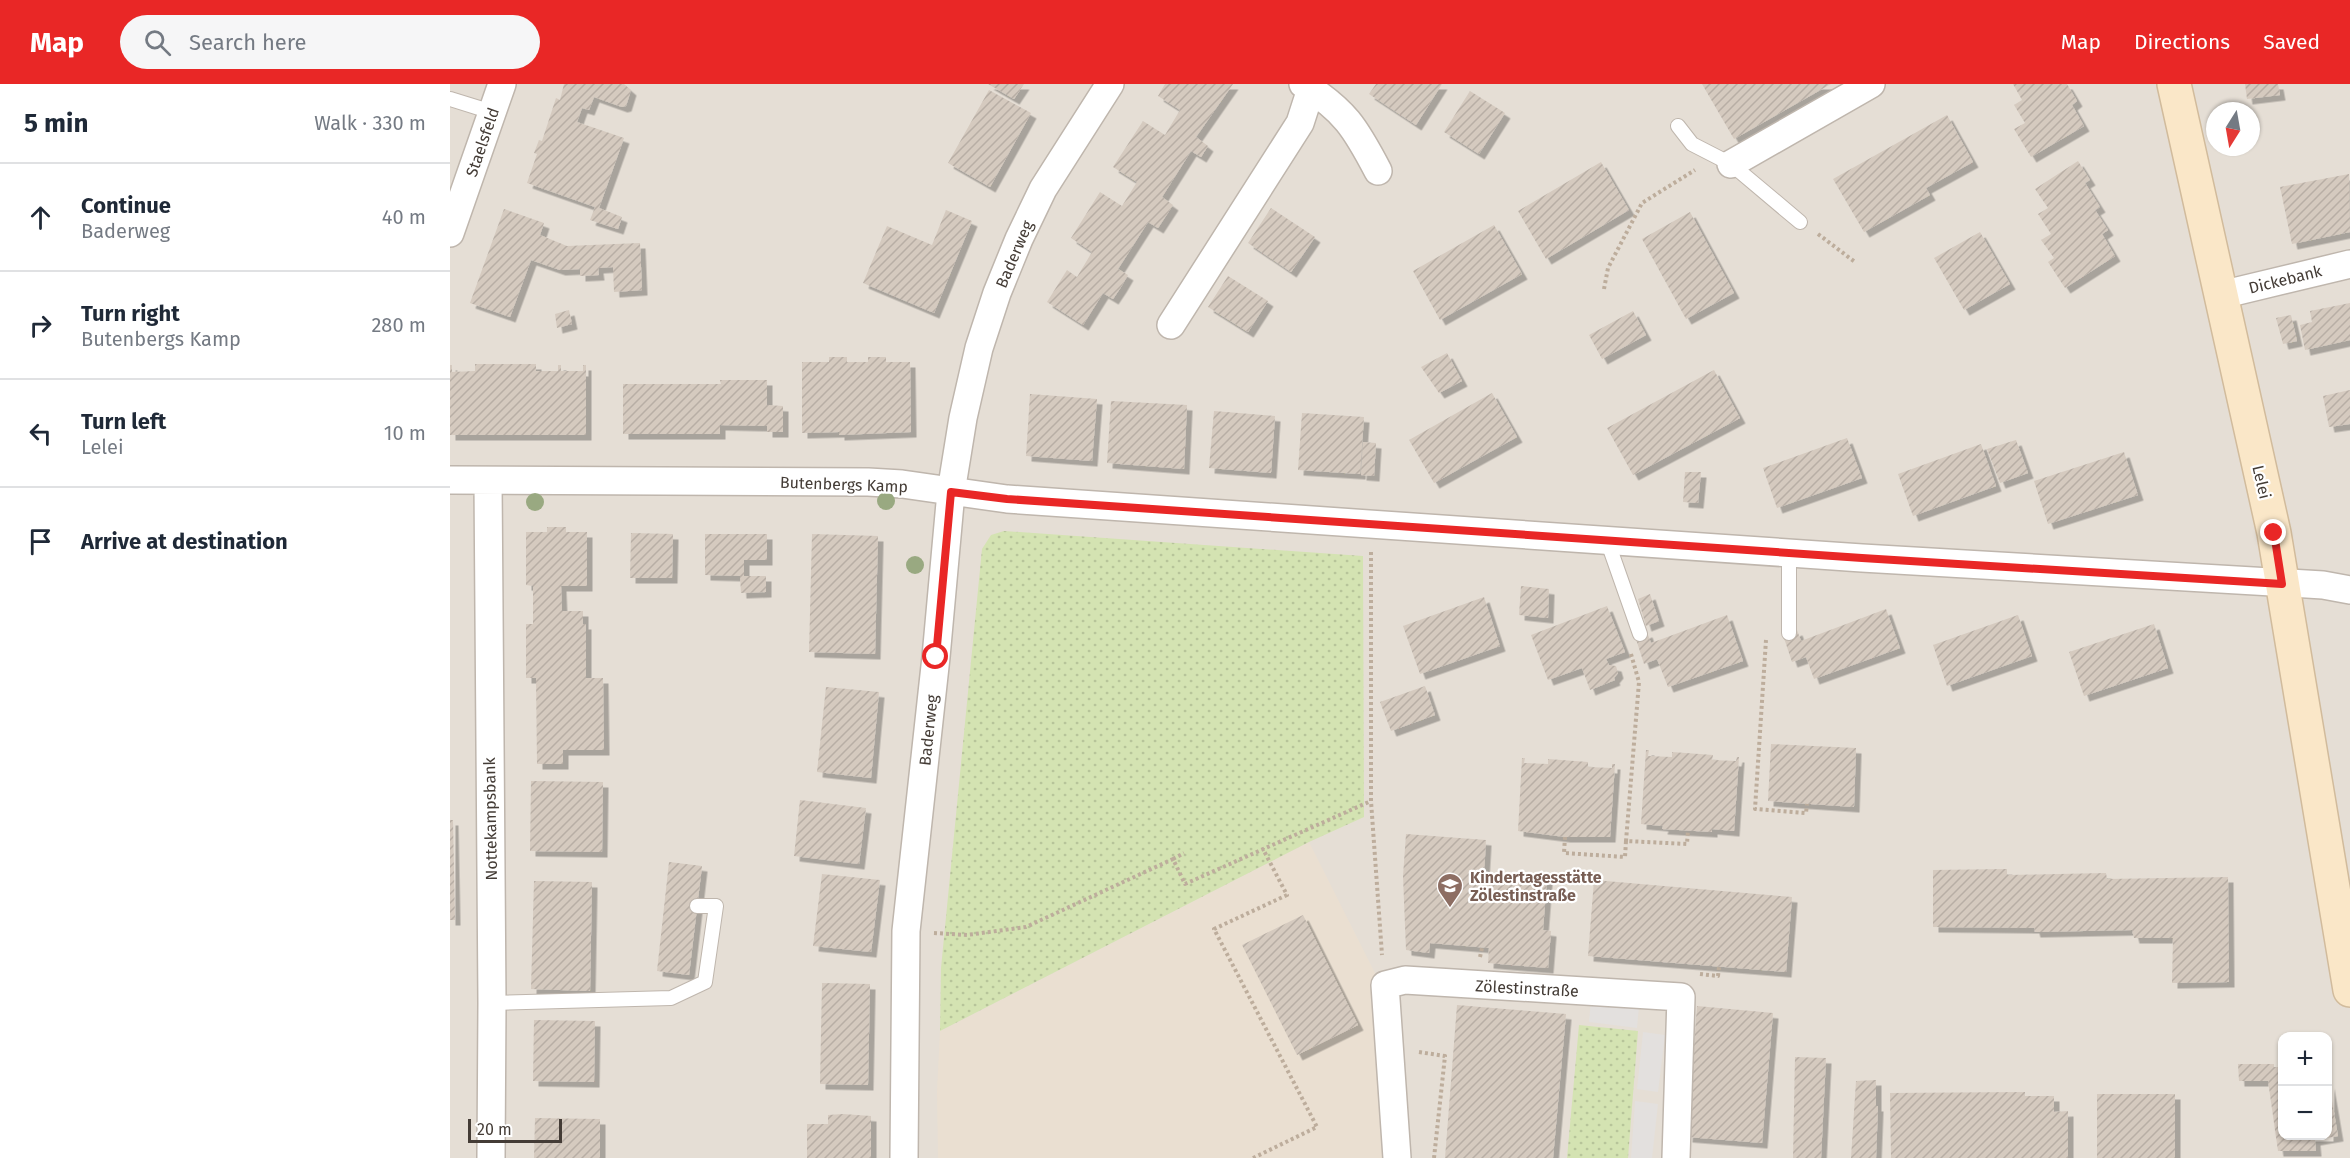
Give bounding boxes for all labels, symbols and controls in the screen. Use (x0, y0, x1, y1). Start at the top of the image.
search box (120, 15, 540, 69)
text: Map (30, 26, 84, 59)
icon: search (141, 26, 174, 59)
text: Search here (189, 29, 307, 56)
text: Map (2061, 29, 2101, 55)
text: Directions (2134, 29, 2230, 55)
text: Saved (2263, 29, 2320, 55)
north arrow (2206, 102, 2260, 156)
street label: Staelsfeld (462, 105, 503, 179)
text: 5 min (24, 108, 88, 139)
text: Walk · 330 m (314, 111, 426, 135)
text: Continue (81, 192, 171, 219)
icon: ahead (24, 201, 57, 234)
text: 40 m (382, 205, 426, 229)
street label: Baderweg (992, 217, 1037, 291)
text: Baderweg (81, 219, 170, 243)
street label: Dickebank (2247, 261, 2325, 298)
text: Turn right (81, 300, 180, 327)
icon: right (24, 309, 57, 342)
text: 280 m (371, 313, 426, 337)
text: Butenbergs Kamp (81, 327, 241, 351)
text: Turn left (81, 408, 166, 435)
icon: left (24, 417, 57, 450)
text: 10 m (384, 421, 426, 445)
text: Lelei (81, 435, 124, 459)
street label: Lelei (2248, 463, 2275, 501)
street label: Butenbergs Kamp (780, 473, 908, 496)
route end (2260, 519, 2286, 545)
icon: arrive (24, 525, 57, 558)
text: Arrive at destination (81, 528, 288, 555)
route start (922, 643, 948, 669)
street label: Baderweg (915, 693, 942, 767)
street label: Nottekampsbank (480, 756, 501, 881)
place label: Kindertagesstätte Zölestinstraße (1470, 868, 1602, 905)
school or university icon: Kindertagesstätte Zölestinstraße (1435, 871, 1465, 909)
street label: Zölestinstraße (1475, 976, 1579, 1001)
map controls (2278, 1032, 2332, 1140)
button: + (2278, 1032, 2332, 1086)
button: − (2278, 1086, 2332, 1140)
scale bar (468, 1116, 562, 1144)
text: 20 m (477, 1120, 512, 1139)

